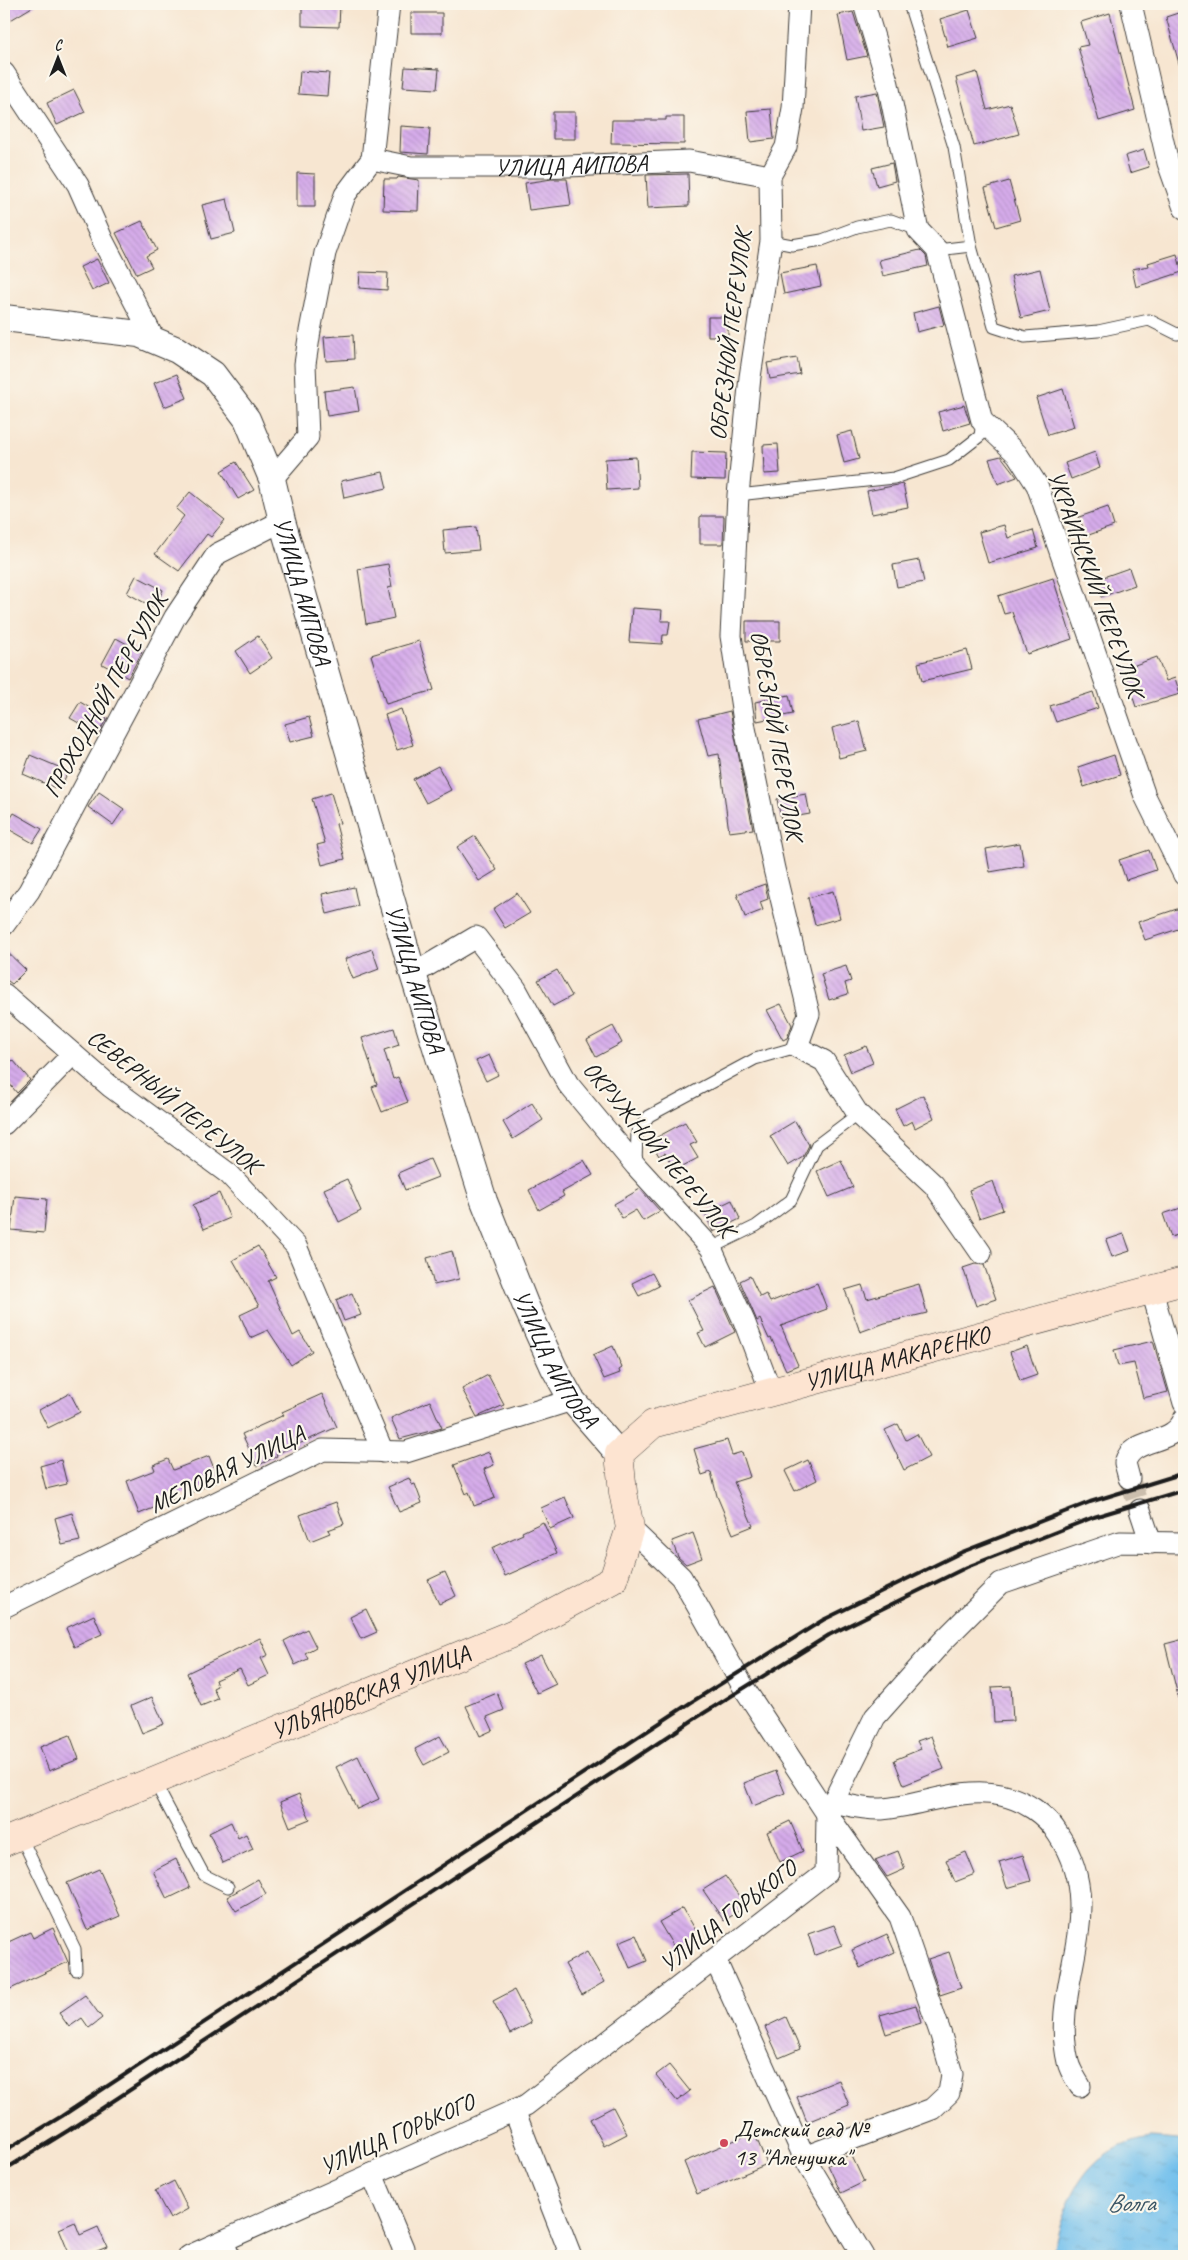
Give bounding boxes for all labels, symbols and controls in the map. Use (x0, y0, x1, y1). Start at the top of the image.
north arrow (32, 32, 82, 82)
text: С (55, 37, 64, 54)
street label: УЛИЦА АИПОВА (495, 148, 649, 182)
street label: ОБРЕЗНОЙ ПЕРЕУЛОК (702, 223, 758, 442)
street label: УКРАИНСКИЙ ПЕРЕУЛОК (1041, 467, 1153, 706)
street label: УЛИЦА АИПОВА (267, 514, 338, 670)
street label: ПРОХОДНОЙ ПЕРЕУЛОК (36, 583, 176, 803)
street label: ОБРЕЗНОЙ ПЕРЕУЛОК (744, 628, 811, 847)
street label: УЛИЦА АИПОВА (379, 902, 452, 1057)
street label: СЕВЕРНЫЙ ПЕРЕУЛОК (81, 1022, 270, 1183)
street label: ОКРУЖНОЙ ПЕРЕУЛОК (577, 1055, 745, 1247)
street label: УЛИЦА АИПОВА (506, 1286, 605, 1435)
street label: УЛИЦА МАКАРЕНКО (801, 1318, 996, 1398)
street label: МЕЛОВАЯ УЛИЦА (145, 1418, 310, 1520)
street label: УЛЬЯНОВСКАЯ УЛИЦА (267, 1638, 475, 1746)
street label: УЛИЦА ГОРЬКОГО (654, 1851, 805, 1979)
street label: УЛИЦА ГОРЬКОГО (315, 2085, 482, 2181)
place label: Детский сад № 13 "Аленушка" (734, 2114, 870, 2172)
marker: Детский сад № 13 "Аленушка" (718, 2137, 730, 2149)
water label: Волга (1107, 2187, 1157, 2219)

